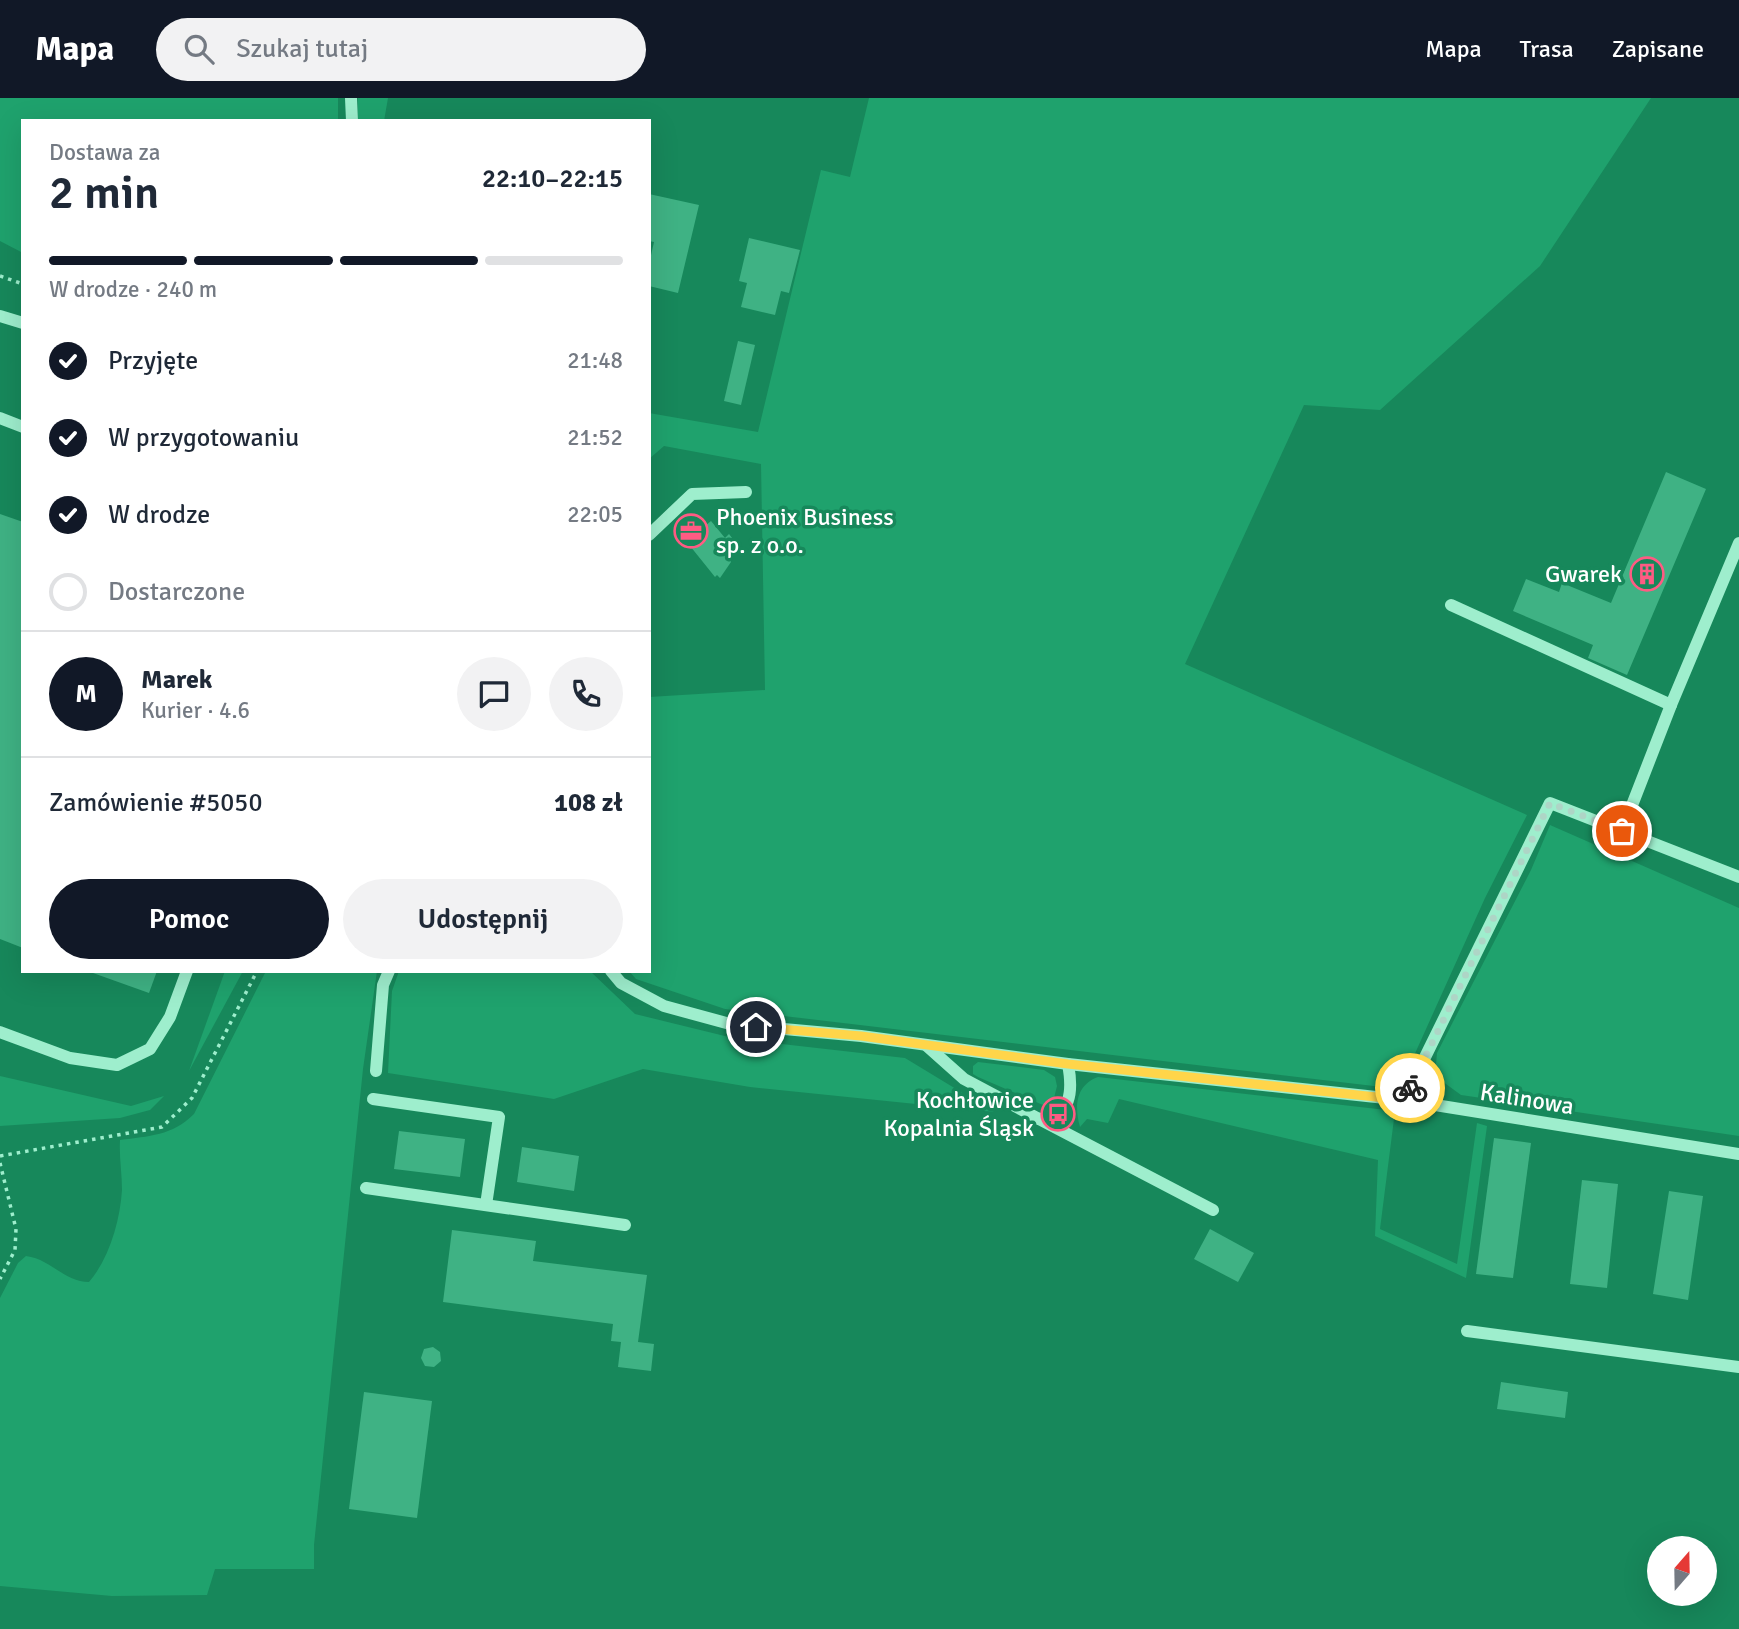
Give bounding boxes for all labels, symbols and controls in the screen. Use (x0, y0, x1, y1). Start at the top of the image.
search box (156, 18, 646, 81)
text: Mapa (35, 29, 114, 70)
icon: search (180, 30, 218, 68)
text: Szukaj tutaj (236, 33, 368, 65)
text: Mapa (1425, 34, 1482, 64)
text: Trasa (1520, 34, 1574, 64)
text: Zapisane (1612, 34, 1704, 64)
text: Dostawa za (49, 138, 160, 167)
text: 22:10–22:15 (482, 163, 623, 195)
text: 2 min (49, 165, 159, 221)
text: W drodze · 240 m (49, 275, 217, 304)
icon: check (49, 342, 87, 380)
text: Przyjęte (108, 345, 198, 377)
text: 21:48 (567, 346, 623, 375)
icon: check (49, 419, 87, 457)
text: W przygotowaniu (108, 422, 299, 454)
text: 21:52 (567, 423, 623, 452)
icon: check (49, 496, 87, 534)
text: W drodze (108, 499, 210, 531)
text: 22:05 (567, 500, 623, 529)
place label: Phoenix Business sp. z o.o. (716, 502, 894, 560)
office icon: Phoenix Business sp. z o.o. (672, 512, 710, 550)
building icon: Gwarek (1628, 555, 1666, 593)
place label: Gwarek (1545, 559, 1622, 589)
text: Dostarczone (108, 576, 245, 608)
button: chat (457, 657, 531, 731)
button: phone (549, 657, 623, 731)
text: Marek (141, 664, 212, 696)
text: M (75, 678, 97, 710)
text: Kurier · 4.6 (141, 696, 250, 725)
text: Zamówienie #5050 (49, 787, 262, 819)
text: 108 zł (554, 787, 623, 819)
pin (1592, 801, 1652, 861)
icon: bag (1603, 812, 1641, 850)
button: Pomoc (49, 879, 329, 959)
button: Udostępnij (343, 879, 623, 959)
pin (726, 997, 786, 1057)
icon: home (737, 1008, 775, 1046)
courier (1375, 1053, 1445, 1123)
icon: bike (1391, 1069, 1429, 1107)
street label: Kalinowa (1478, 1077, 1576, 1121)
place label: Kochłowice Kopalnia Śląsk (883, 1085, 1034, 1143)
bus stop icon: Kochłowice Kopalnia Śląsk (1039, 1095, 1077, 1133)
north arrow (1647, 1536, 1717, 1606)
map controls (1647, 1536, 1717, 1606)

